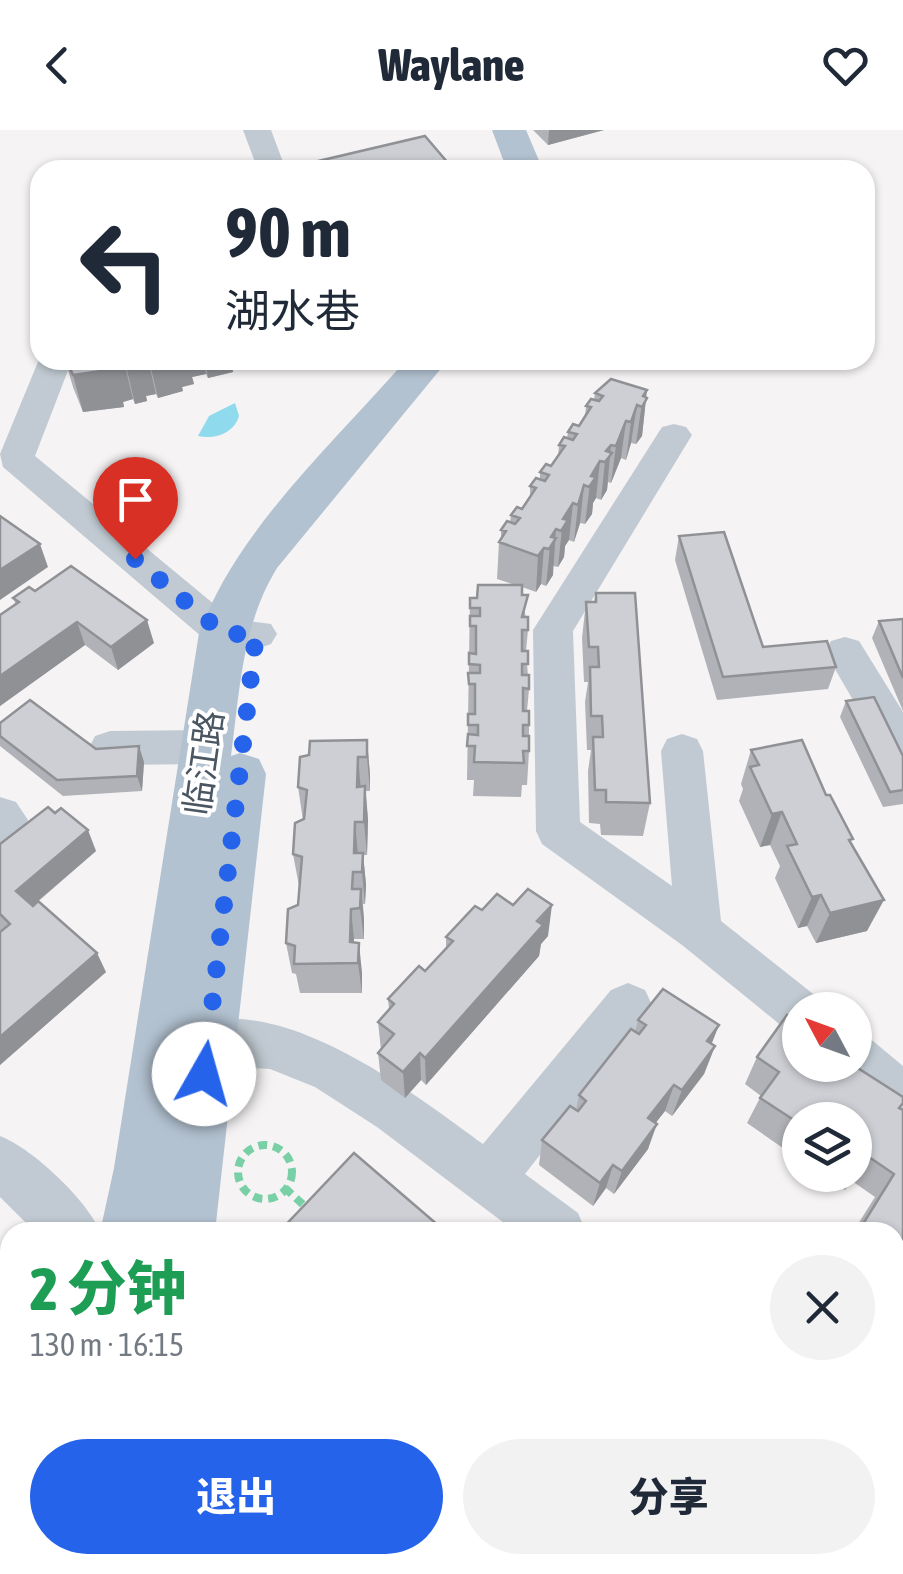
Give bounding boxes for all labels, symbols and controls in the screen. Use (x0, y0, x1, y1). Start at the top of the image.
icon: back (30, 38, 85, 93)
icon: heart (818, 38, 873, 93)
text: Waylane (379, 39, 524, 91)
text: 90 m (225, 192, 351, 272)
icon: left (60, 200, 190, 330)
text: 湖水巷 (225, 285, 360, 337)
pin (93, 457, 178, 560)
icon: arrive (108, 472, 163, 527)
street label: 临江路 (176, 708, 230, 818)
north arrow (782, 992, 872, 1082)
map controls (782, 992, 872, 1192)
position arrow (152, 1022, 256, 1126)
button: layers (782, 1102, 872, 1192)
text: 2 分钟 (30, 1254, 186, 1323)
button: close (770, 1255, 875, 1360)
text: 130 m · 16:15 (30, 1326, 184, 1363)
button: 退出 (30, 1439, 443, 1554)
button: 分享 (463, 1439, 875, 1554)

